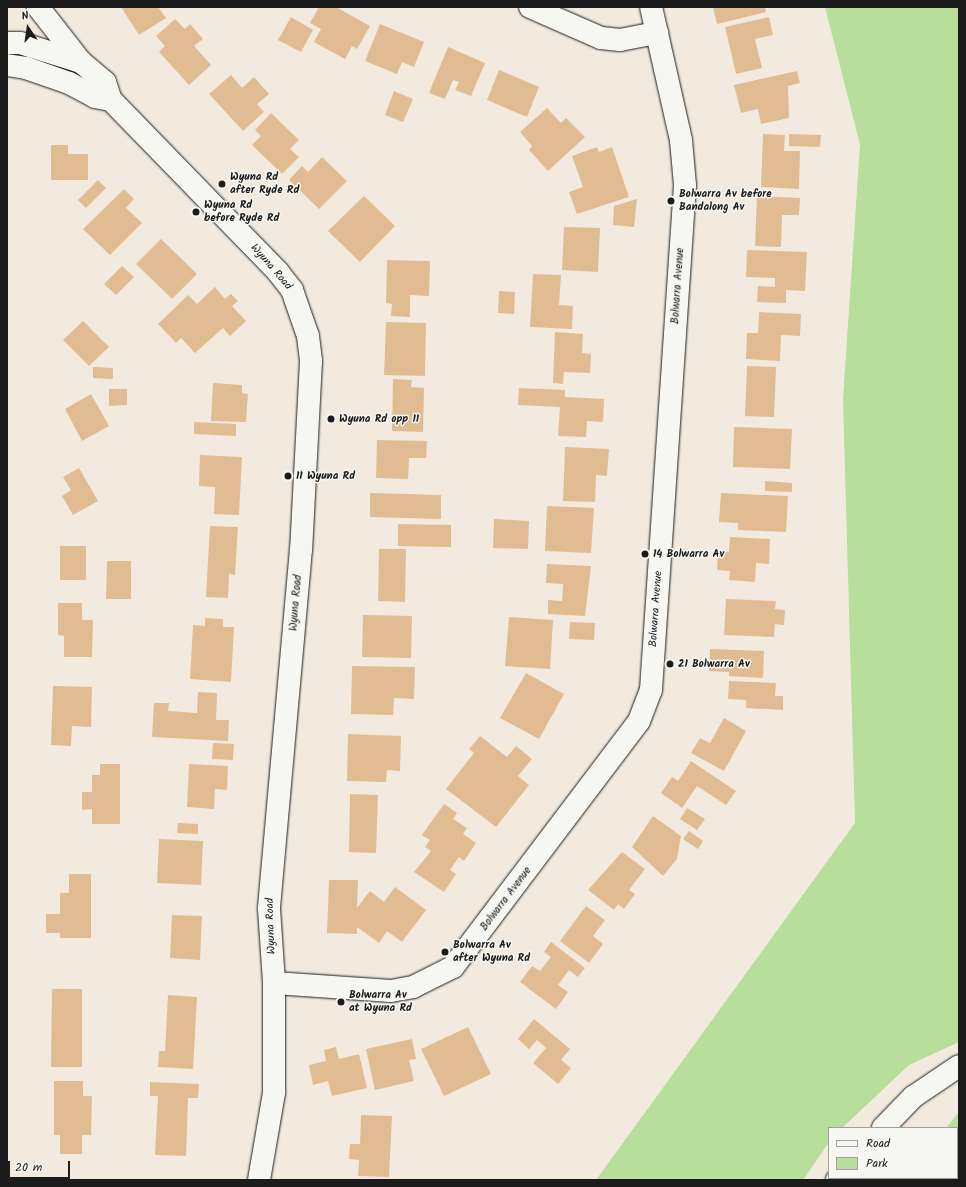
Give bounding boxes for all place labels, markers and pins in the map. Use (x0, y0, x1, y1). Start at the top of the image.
place label: Wyuna Rd after Ryde Rd (230, 171, 299, 197)
marker: Wyuna Rd after Ryde Rd (217, 179, 227, 189)
place label: Bolwarra Av before Bandalong Av (679, 188, 772, 214)
marker: Bolwarra Av before Bandalong Av (666, 196, 676, 206)
place label: Wyuna Rd before Ryde Rd (204, 199, 279, 225)
marker: Wyuna Rd before Ryde Rd (191, 207, 201, 217)
place label: Wyuna Rd opp 11 (339, 412, 419, 426)
marker: Wyuna Rd opp 11 (326, 414, 336, 424)
place label: 11 Wyuna Rd (296, 469, 355, 483)
marker: 11 Wyuna Rd (283, 471, 293, 481)
place label: 14 Bolwarra Av (653, 547, 724, 561)
marker: 14 Bolwarra Av (640, 549, 650, 559)
place label: 21 Bolwarra Av (678, 657, 750, 671)
marker: 21 Bolwarra Av (665, 659, 675, 669)
place label: Bolwarra Av after Wyuna Rd (453, 939, 530, 965)
marker: Bolwarra Av after Wyuna Rd (440, 947, 450, 957)
place label: Bolwarra Av at Wyuna Rd (349, 989, 412, 1015)
marker: Bolwarra Av at Wyuna Rd (336, 997, 346, 1007)

